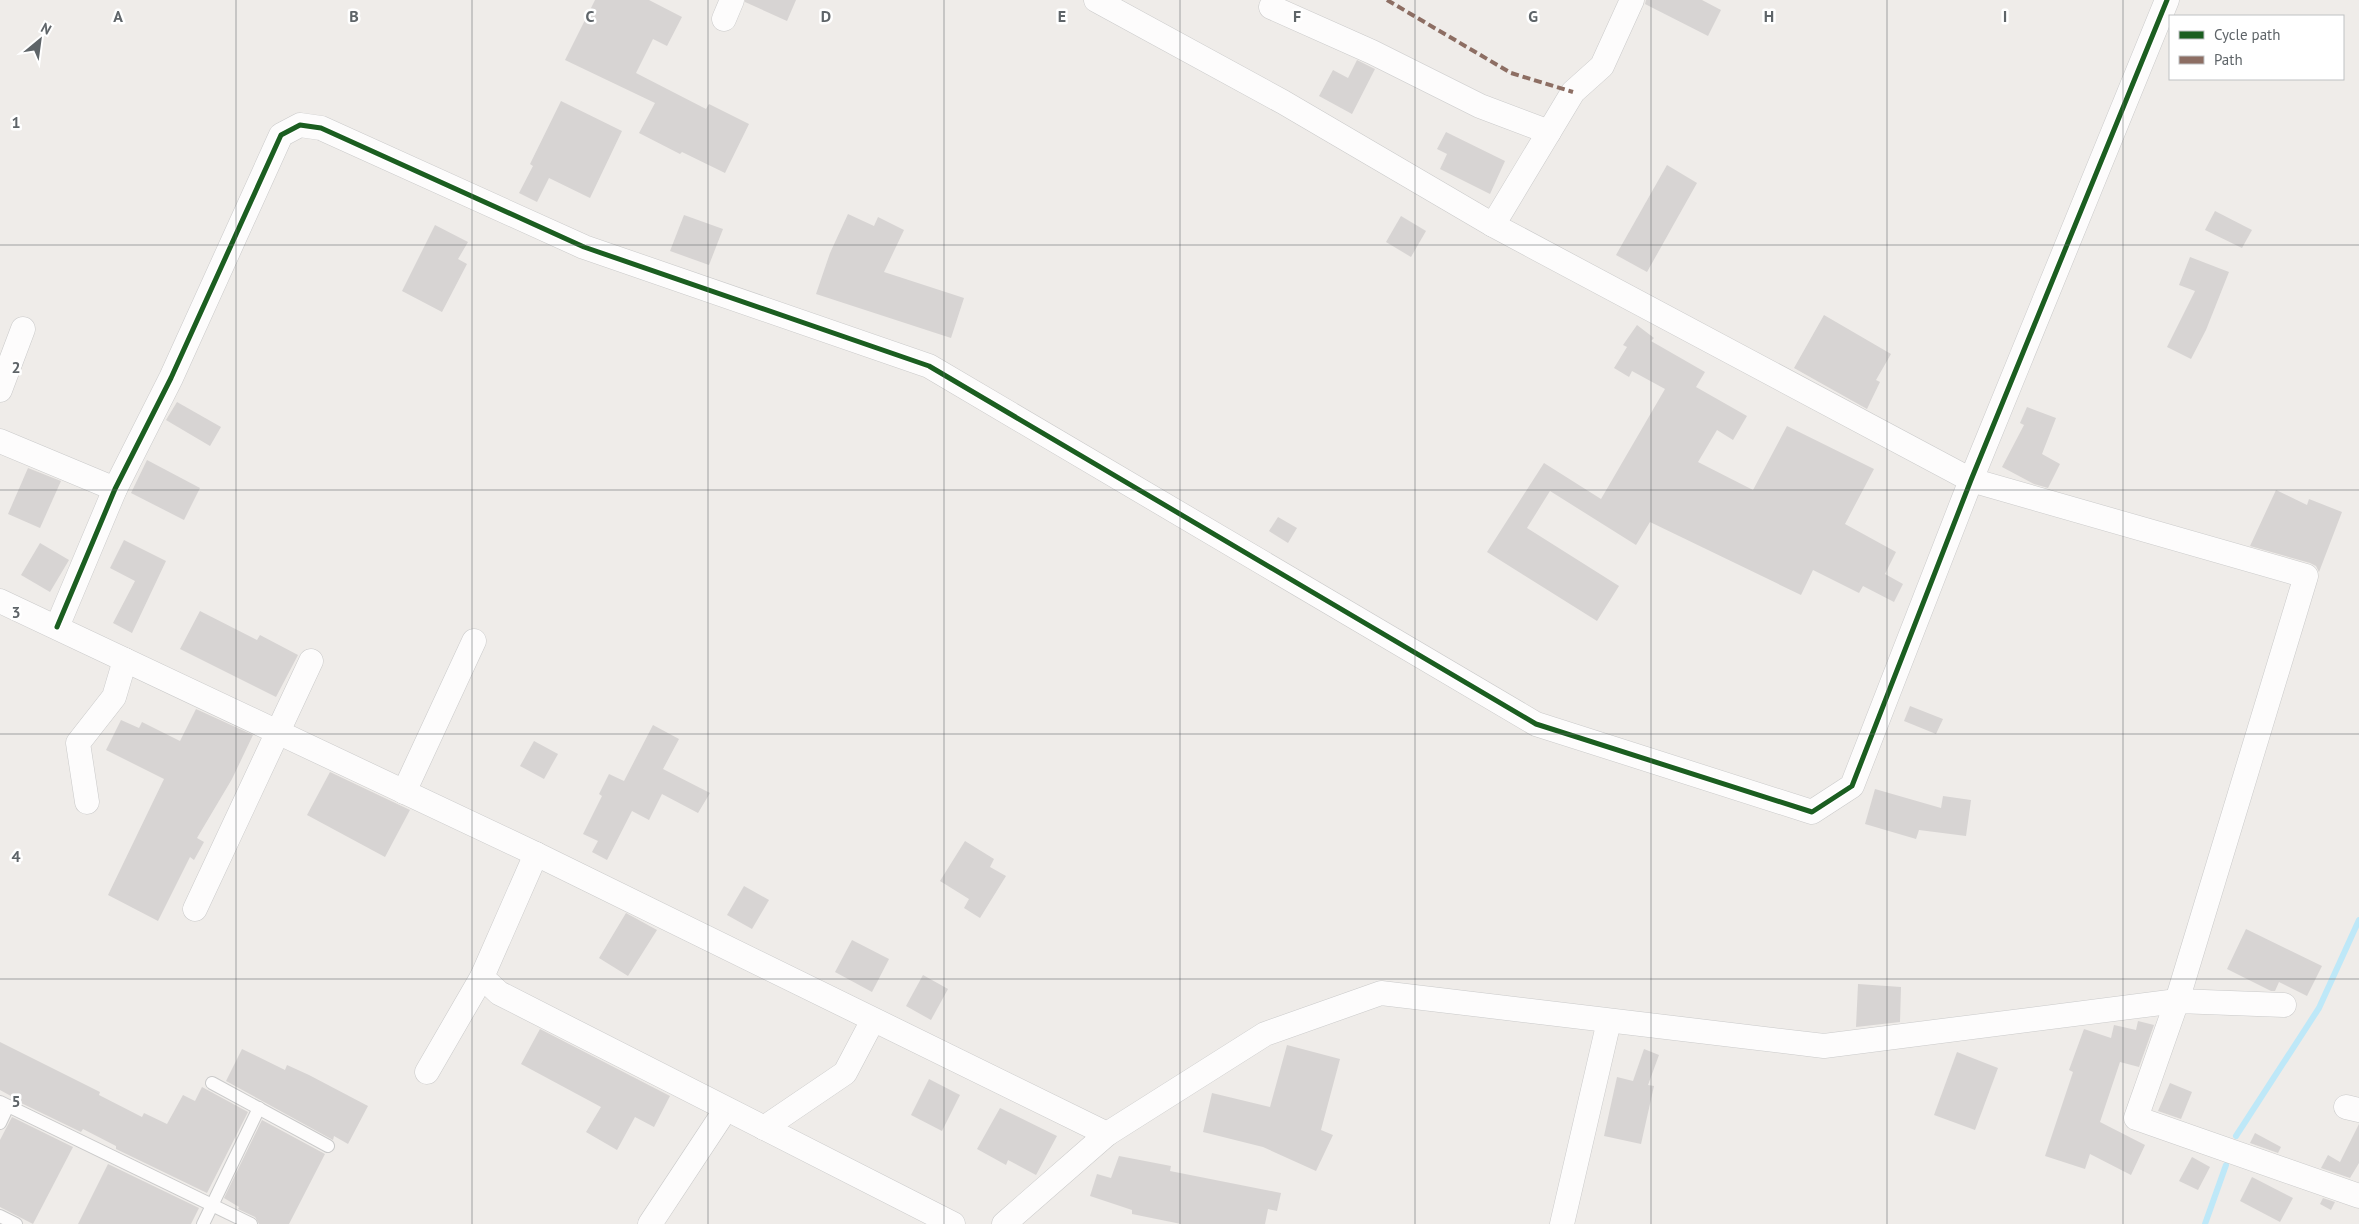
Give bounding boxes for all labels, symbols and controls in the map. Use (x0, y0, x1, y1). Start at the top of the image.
text: A (113, 6, 123, 26)
text: B (349, 6, 359, 26)
text: C (586, 6, 595, 26)
text: D (821, 6, 831, 26)
text: E (1058, 6, 1066, 26)
text: F (1293, 6, 1301, 26)
text: G (1528, 6, 1538, 26)
text: H (1764, 6, 1774, 26)
text: I (2003, 6, 2007, 26)
north arrow (15, 15, 65, 65)
legend (2169, 15, 2344, 80)
text: N (38, 19, 55, 39)
text: Cycle path (2214, 25, 2280, 44)
text: Path (2214, 50, 2243, 69)
text: 1 (11, 112, 21, 132)
text: 2 (11, 357, 21, 377)
text: 3 (11, 602, 21, 622)
text: 4 (11, 846, 21, 866)
text: 5 (11, 1091, 21, 1111)

